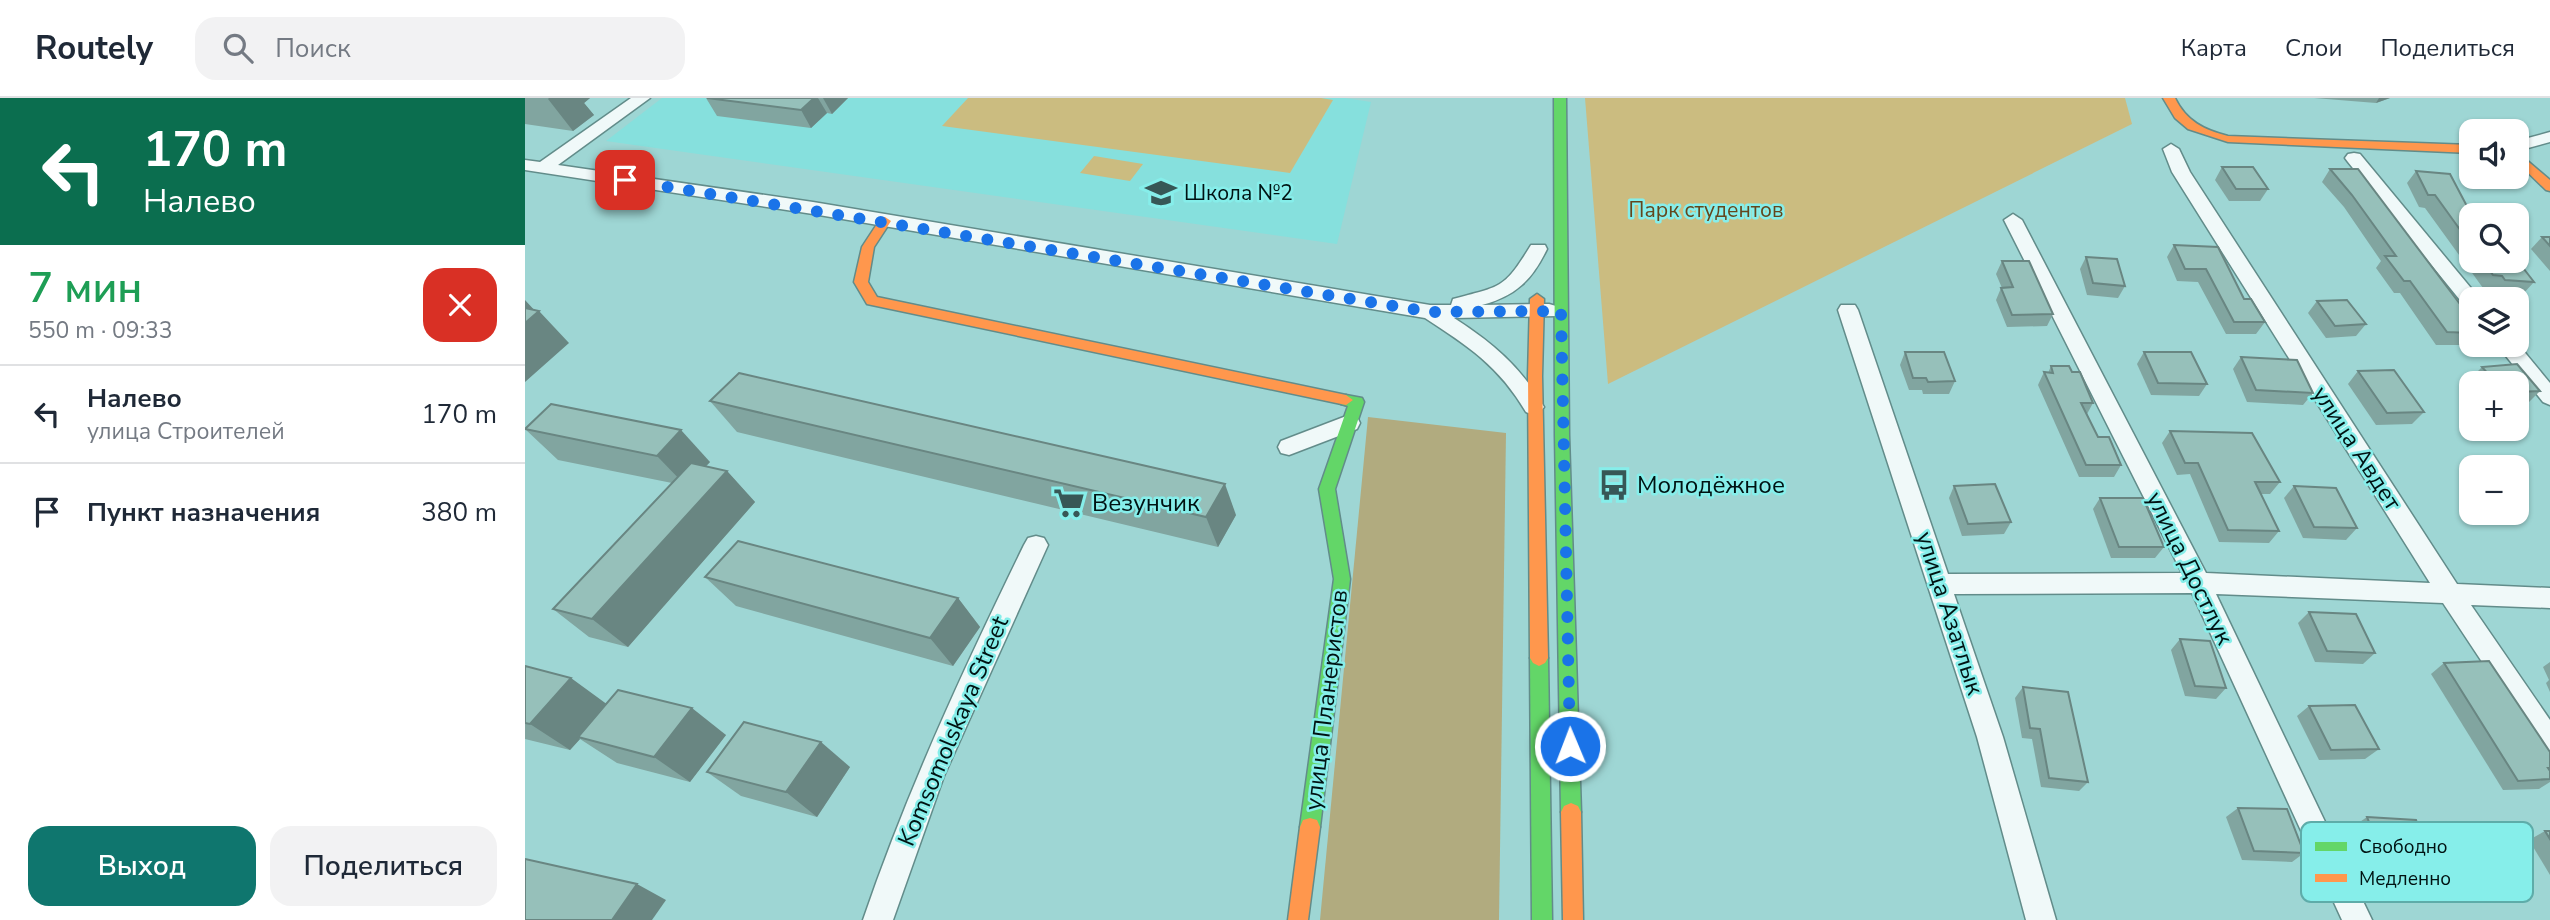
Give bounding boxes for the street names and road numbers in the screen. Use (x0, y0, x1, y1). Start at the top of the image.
street label: улица Авдет (2305, 380, 2409, 516)
street label: улица Достлук (2139, 486, 2241, 650)
street label: улица Азатлык (1909, 527, 1992, 699)
street label: улица Планеристов (1297, 588, 1355, 812)
street label: Komsomolskaya Street (890, 611, 1016, 851)

